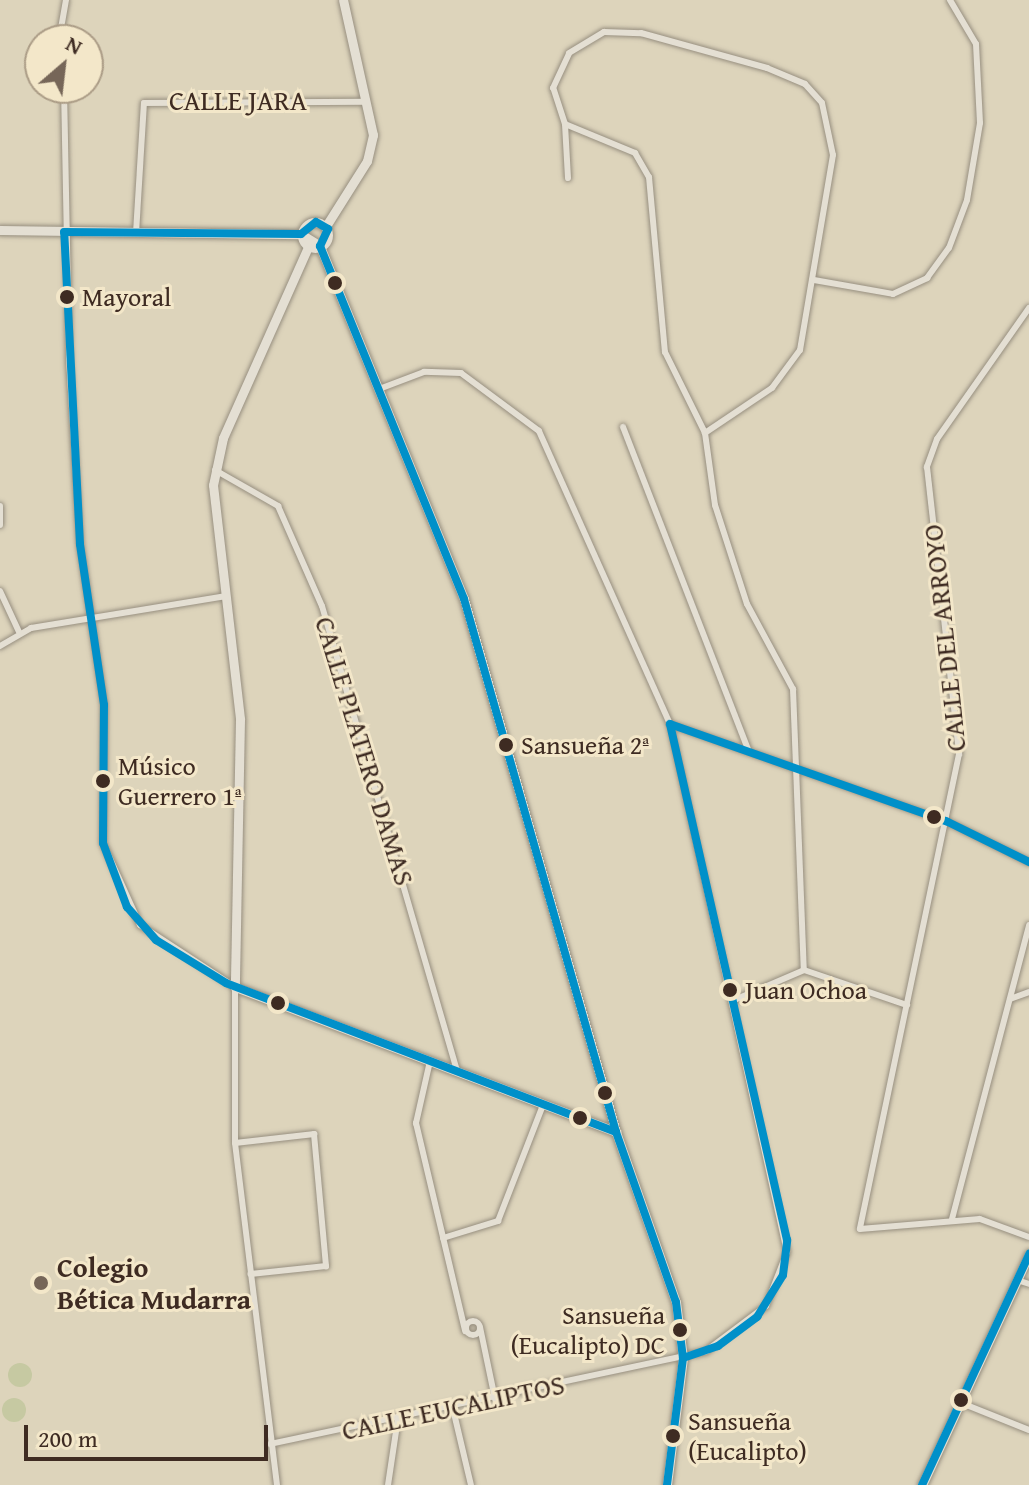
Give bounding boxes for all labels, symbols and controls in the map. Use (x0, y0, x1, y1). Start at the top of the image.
north arrow (24, 24, 104, 104)
text: N (60, 27, 88, 62)
street label: CALLE JARA (169, 83, 307, 117)
unlabelled marker (327, 275, 343, 291)
place label: Mayoral (82, 281, 171, 313)
marker: Mayoral (59, 289, 75, 305)
street label: CALLE DEL ARROYO (915, 523, 973, 753)
street label: CALLE PLATERO DAMAS (308, 613, 422, 889)
place label: Sansueña 2ª (521, 729, 649, 761)
marker: Sansueña 2ª (498, 737, 514, 753)
place label: Músico Guerrero 1ª (118, 750, 241, 812)
marker: Músico Guerrero 1ª (95, 773, 111, 789)
unlabelled marker (926, 809, 942, 825)
place label: Juan Ochoa (745, 974, 867, 1006)
marker: Juan Ochoa (722, 982, 738, 998)
unlabelled marker (270, 995, 286, 1011)
unlabelled marker (597, 1085, 613, 1101)
unlabelled marker (572, 1110, 588, 1126)
place label: Colegio Bética Mudarra (57, 1250, 251, 1316)
marker: Colegio Bética Mudarra (32, 1274, 50, 1292)
place label: Sansueña (Eucalipto) DC (511, 1299, 665, 1360)
marker: Sansueña (Eucalipto) DC (672, 1322, 688, 1338)
street label: CALLE EUCALIPTOS (339, 1367, 567, 1447)
unlabelled marker (953, 1392, 969, 1408)
place label: Sansueña (Eucalipto) (688, 1405, 807, 1466)
scale bar (28, 1409, 272, 1459)
text: 200 m (38, 1421, 98, 1456)
marker: Sansueña (Eucalipto) (665, 1428, 681, 1444)

